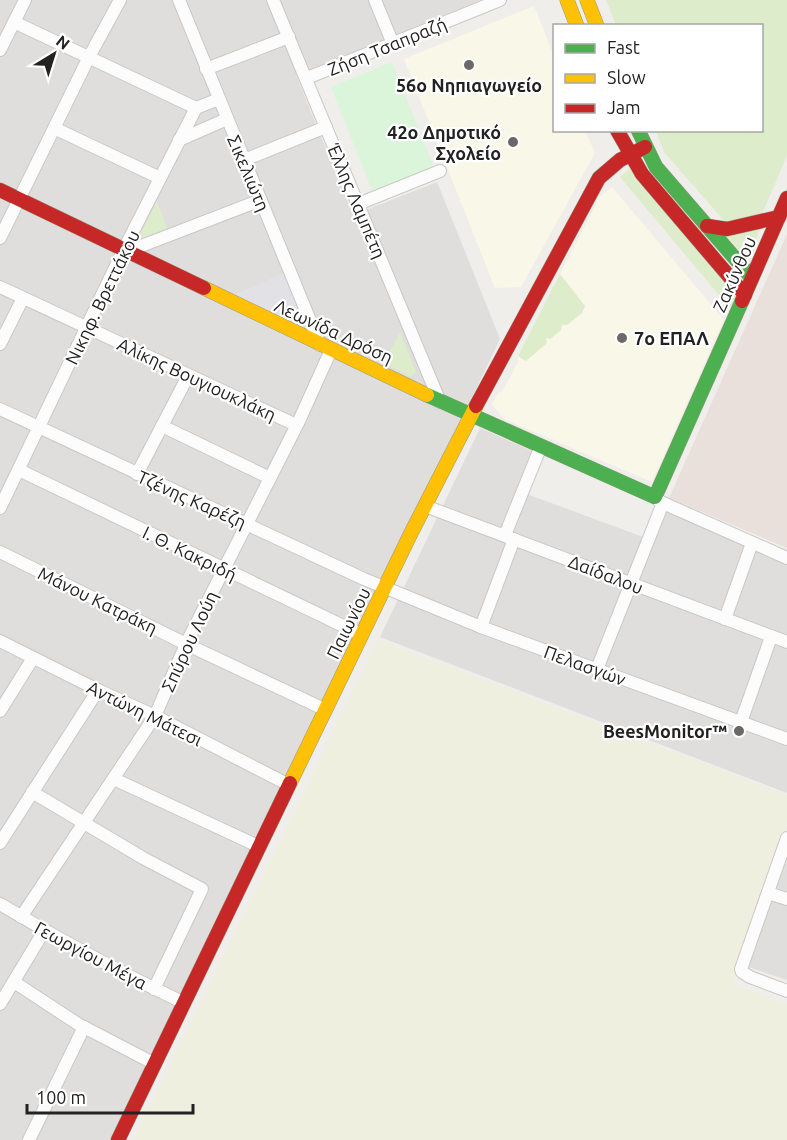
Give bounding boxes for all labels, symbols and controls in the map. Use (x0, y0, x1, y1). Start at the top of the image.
street label: Ζήση Τσαπραζή (325, 13, 450, 80)
north arrow (24, 24, 84, 84)
legend (553, 24, 763, 132)
text: N (53, 31, 73, 53)
text: Fast (607, 37, 640, 57)
marker: 56ο Νηπιαγωγείο (462, 58, 476, 72)
text: Slow (607, 67, 646, 87)
place label: 56ο Νηπιαγωγείο (396, 75, 542, 95)
text: Jam (607, 97, 641, 117)
place label: 42ο Δημοτικό Σχολείο (387, 122, 501, 163)
street label: Σικελιώτη (224, 132, 274, 214)
marker: 42ο Δημοτικό Σχολείο (506, 135, 520, 149)
street label: Έλλης Λαμπέτη (323, 140, 390, 262)
street label: Νικηφ. Βρεττάκου (61, 227, 143, 367)
street label: Ζακύνθου (708, 233, 760, 315)
street label: Λεωνίδα Δρόση (272, 295, 396, 367)
place label: 7ο ΕΠΑΛ (634, 328, 709, 348)
marker: 7ο ΕΠΑΛ (615, 331, 629, 345)
street label: Αλίκης Βουγιουκλάκη (114, 333, 280, 426)
street label: Τζένης Καρέζη (134, 466, 250, 533)
street label: Ι. Θ. Κακριδή (140, 522, 240, 584)
street label: Δαίδαλου (566, 551, 646, 597)
street label: Μάνου Κατράκη (35, 562, 161, 638)
street label: Παιωνίου (322, 584, 374, 662)
street label: Σπύρου Λούη (157, 588, 221, 694)
street label: Πελασγών (542, 641, 629, 689)
street label: Αντώνη Μάτεσι (84, 677, 206, 750)
place label: BeesMonitor™ (603, 721, 727, 741)
marker: BeesMonitor™ (732, 724, 746, 738)
street label: Γεωργίου Μέγα (32, 917, 151, 993)
scale bar (27, 1077, 194, 1115)
text: 100 m (36, 1087, 86, 1107)

